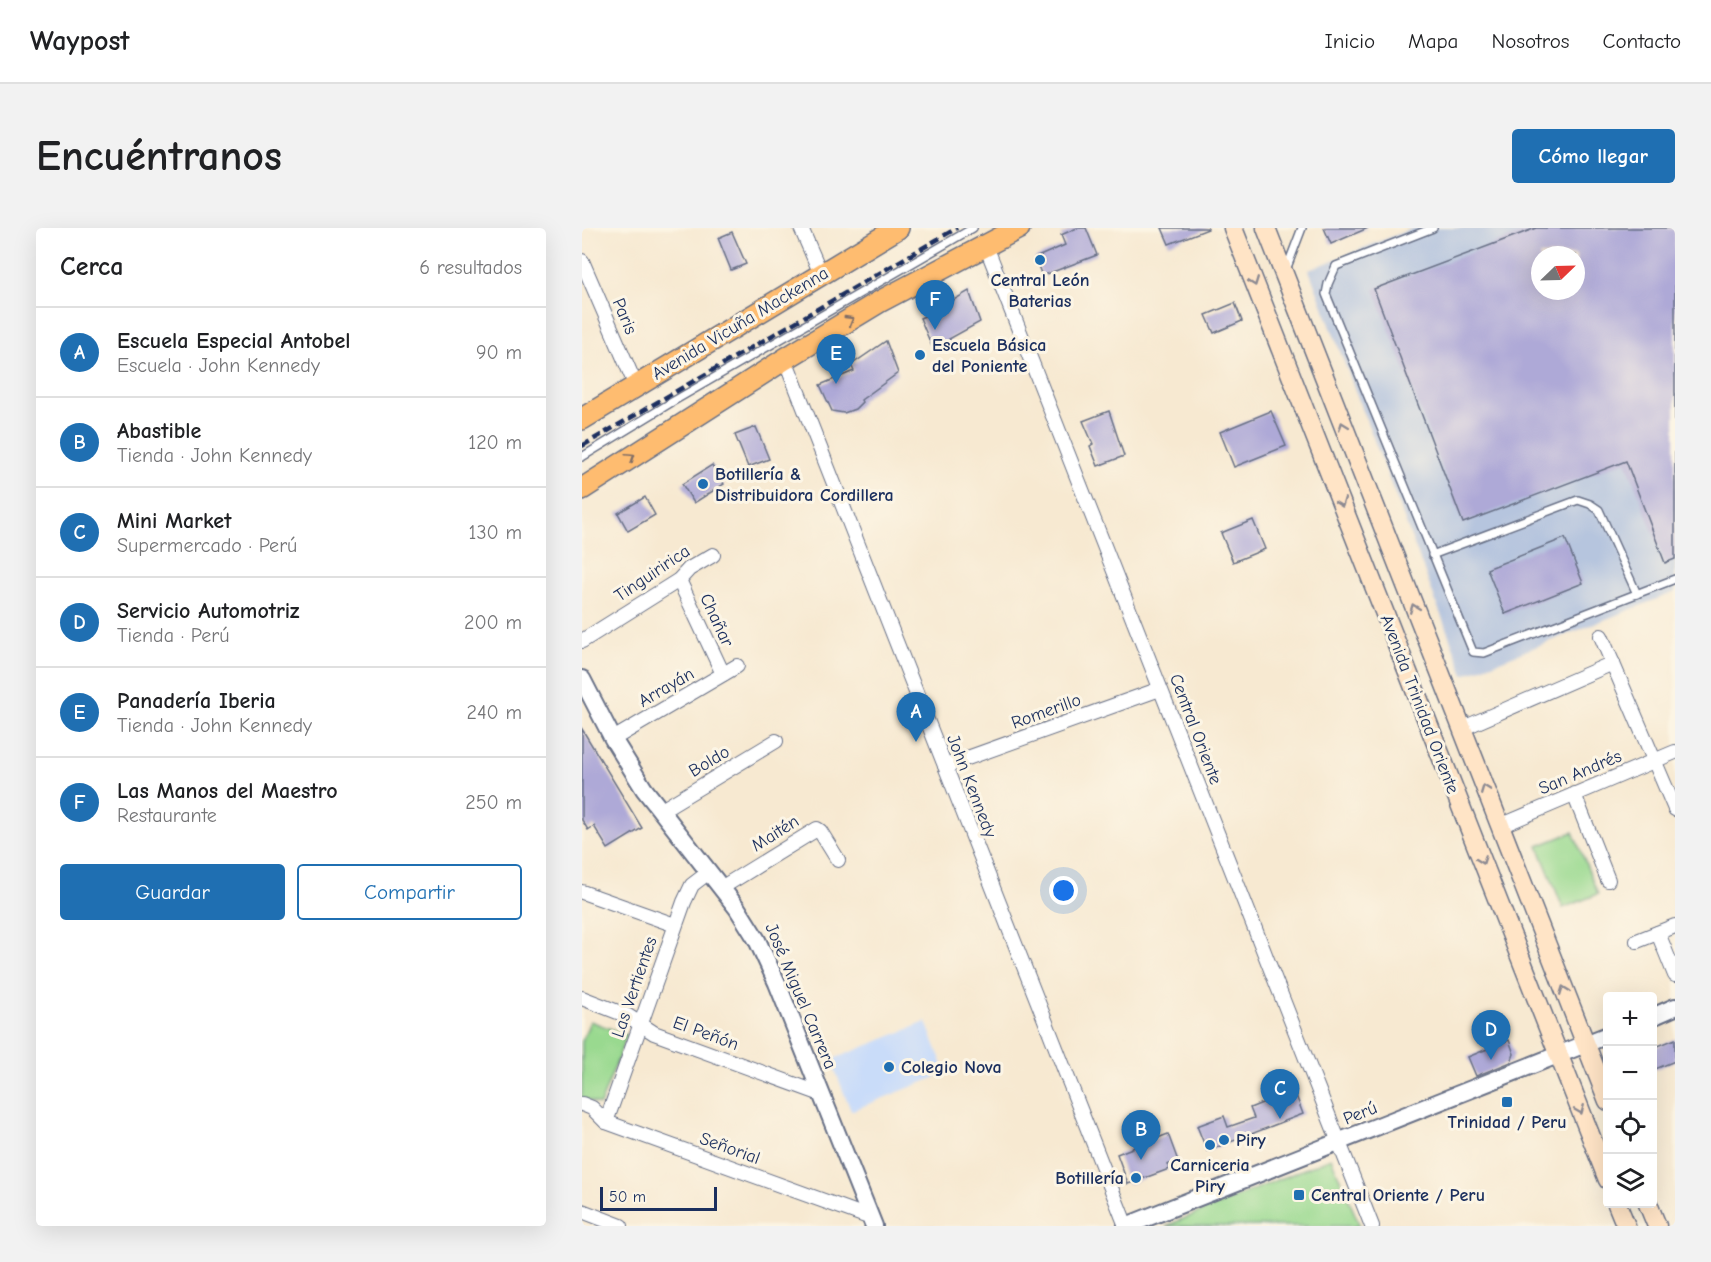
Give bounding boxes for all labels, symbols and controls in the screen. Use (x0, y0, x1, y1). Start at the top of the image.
text: Waypost (30, 25, 130, 57)
text: Inicio (1324, 29, 1375, 53)
text: Mapa (1408, 29, 1458, 53)
text: Nosotros (1491, 29, 1570, 53)
text: Contacto (1603, 29, 1681, 53)
button: Cómo llegar (1512, 129, 1675, 183)
text: Encuéntranos (36, 132, 282, 181)
north arrow (1531, 246, 1585, 300)
text: Cerca (60, 252, 124, 282)
marker: Central León Baterias (1033, 253, 1047, 267)
text: 6 resultados (419, 256, 522, 279)
street label: Avenida Vicuña Mackenna (648, 262, 832, 384)
place label: Central León Baterias (991, 270, 1090, 312)
one-way arrow (1247, 277, 1260, 287)
pin: F (916, 280, 954, 330)
street label: Paris (608, 295, 642, 337)
one-way arrow (844, 315, 854, 327)
text: Escuela Especial Antobel (117, 328, 350, 354)
pin: E (816, 334, 856, 384)
place label: Escuela Básica del Poniente (932, 335, 1047, 377)
text: A (74, 341, 85, 364)
text: 90 m (476, 341, 522, 364)
marker: Escuela Básica del Poniente (913, 348, 927, 362)
text: Escuela · John Kennedy (117, 354, 320, 377)
text: Abastible (117, 418, 201, 444)
one-way arrow (1338, 421, 1351, 432)
text: B (73, 431, 86, 454)
text: 120 m (468, 431, 522, 454)
text: Tienda · John Kennedy (117, 444, 312, 467)
one-way arrow (625, 453, 635, 465)
place label: Botillería & Distribuidora Cordillera (715, 464, 894, 506)
marker: Botillería & Distribuidora Cordillera (696, 477, 710, 491)
one-way arrow (1334, 497, 1346, 508)
text: Mini Market (117, 508, 231, 534)
text: C (73, 521, 86, 544)
text: 130 m (469, 521, 522, 544)
text: Supermercado · Perú (117, 534, 297, 557)
street label: Tinguiririca (610, 540, 694, 606)
street label: Chañar (695, 590, 738, 651)
text: Servicio Automotriz (117, 598, 300, 624)
one-way arrow (1409, 603, 1421, 614)
text: D (73, 611, 86, 634)
text: 200 m (464, 611, 522, 634)
street label: Avenida Trinidad Oriente (1376, 612, 1463, 797)
text: Tienda · Perú (117, 624, 229, 647)
street label: Arrayán (635, 663, 698, 712)
street label: Central Oriente (1165, 671, 1226, 787)
text: Panadería Iberia (117, 688, 276, 714)
street label: Romerillo (1008, 689, 1084, 734)
pin: A (896, 692, 936, 742)
text: E (74, 701, 85, 724)
text: 240 m (467, 701, 522, 724)
text: Tienda · John Kennedy (117, 714, 312, 737)
street label: John Kennedy (942, 732, 1001, 842)
street label: Boldo (685, 741, 733, 782)
street label: San Andrés (1535, 746, 1625, 799)
text: Las Manos del Maestro (117, 778, 338, 804)
one-way arrow (1480, 785, 1492, 796)
text: F (74, 791, 85, 814)
text: 250 m (465, 791, 522, 814)
text: Restaurante (117, 804, 217, 827)
street label: Maitén (748, 811, 803, 856)
one-way arrow (1474, 855, 1487, 865)
button: Guardar (60, 864, 285, 920)
button: Compartir (297, 864, 522, 920)
your location (1049, 876, 1078, 905)
street label: José Miguel Carrera (760, 920, 841, 1072)
street label: Las Vertientes (607, 934, 662, 1040)
one-way arrow (1559, 986, 1571, 997)
map controls (1603, 992, 1657, 1208)
button: + (1603, 992, 1657, 1046)
pin: D (1472, 1010, 1510, 1060)
street label: El Peñón (670, 1012, 742, 1055)
button: − (1603, 1046, 1657, 1100)
place label: Colegio Nova (901, 1057, 1002, 1078)
marker: Colegio Nova (882, 1060, 896, 1074)
pin: C (1260, 1070, 1300, 1119)
marker: Trinidad / Peru (1500, 1095, 1514, 1109)
street label: Perú (1340, 1097, 1380, 1130)
button: locate (1603, 1100, 1657, 1154)
one-way arrow (1573, 1104, 1585, 1115)
pin: B (1122, 1110, 1160, 1160)
place label: Trinidad / Peru (1447, 1112, 1567, 1133)
street label: Señorial (697, 1128, 763, 1169)
place label: Piry (1236, 1130, 1267, 1151)
marker: Piry (1217, 1133, 1231, 1147)
marker: Carniceria Piry (1203, 1138, 1217, 1152)
button: layers (1603, 1154, 1657, 1208)
place label: Carniceria Piry (1170, 1155, 1250, 1197)
place label: Botillería (1055, 1168, 1124, 1189)
marker: Botillería (1129, 1171, 1143, 1185)
scale bar (600, 1184, 717, 1212)
place label: Central Oriente / Peru (1311, 1185, 1485, 1206)
text: 50 m (609, 1188, 646, 1206)
marker: Central Oriente / Peru (1292, 1188, 1306, 1202)

